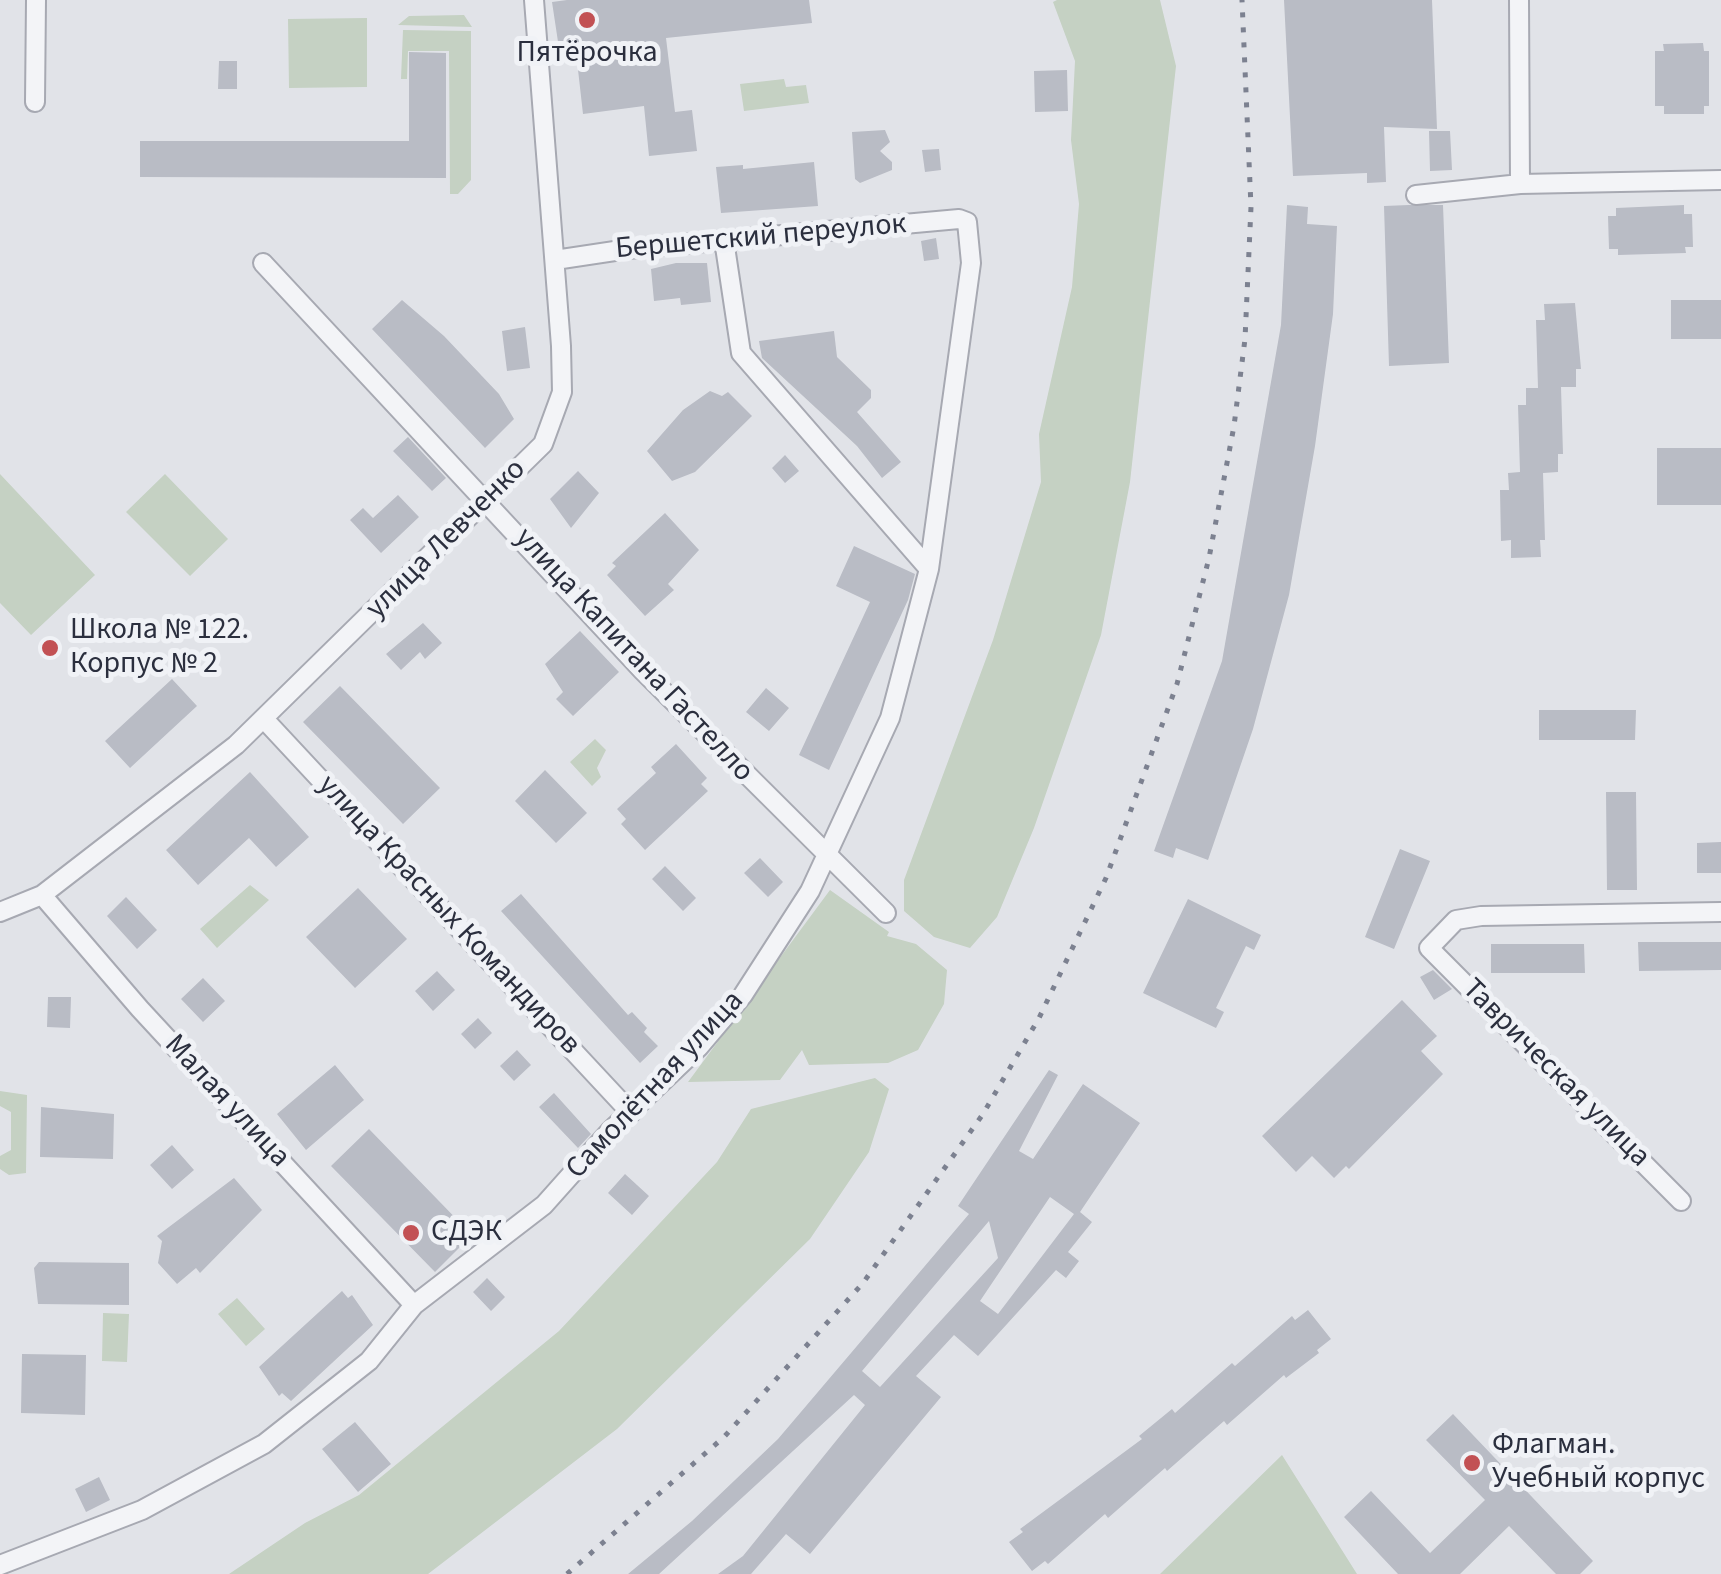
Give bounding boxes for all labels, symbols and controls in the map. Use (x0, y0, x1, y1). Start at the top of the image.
marker: Пятёрочка (576, 9, 598, 31)
place label: Пятёрочка (516, 36, 658, 72)
street label: Бершетский переулок (614, 207, 908, 269)
street label: улица Левченко (360, 453, 534, 627)
street label: улица Капитана Гастелло (506, 522, 760, 790)
place label: Школа № 122. Корпус № 2 (70, 613, 249, 684)
marker: Школа № 122. Корпус № 2 (39, 637, 61, 659)
street label: улица Красных Командиров (309, 769, 587, 1063)
street label: Таврическая улица (1453, 972, 1657, 1176)
street label: Самолётная улица (560, 985, 752, 1187)
street label: Малая улица (156, 1028, 296, 1176)
place label: СДЭК (431, 1215, 502, 1251)
marker: СДЭК (400, 1222, 422, 1244)
place label: Флагман. Учебный корпус (1492, 1428, 1705, 1498)
marker: Флагман. Учебный корпус (1461, 1452, 1483, 1474)

